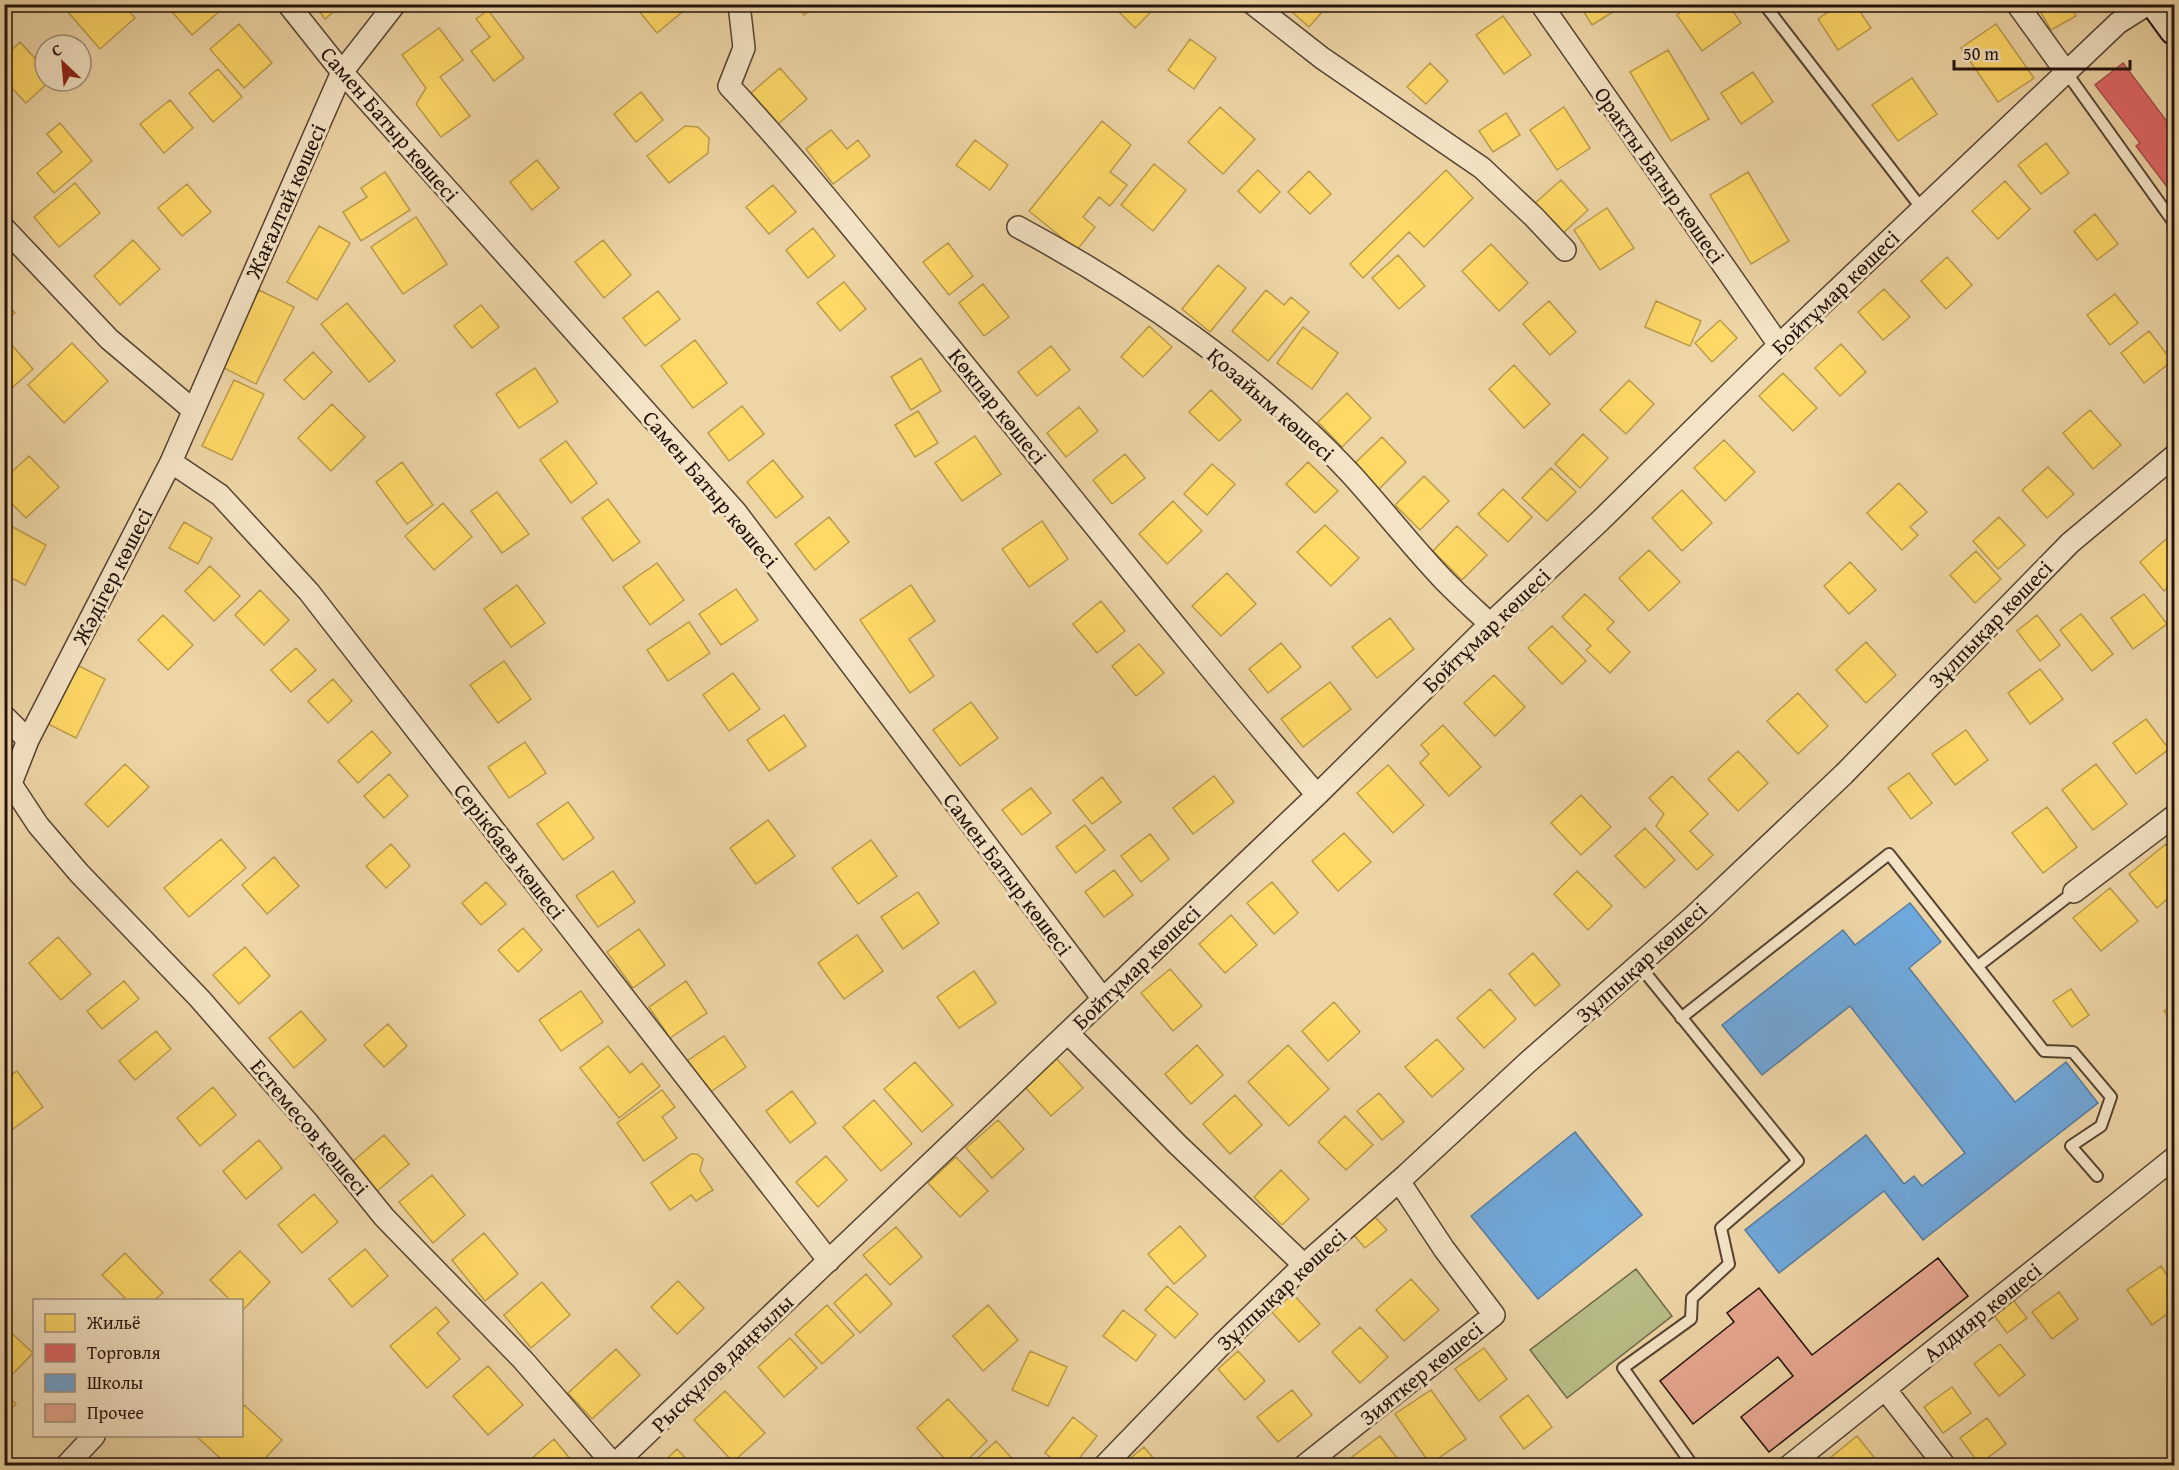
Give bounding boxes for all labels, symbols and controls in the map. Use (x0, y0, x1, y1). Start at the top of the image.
north arrow (33, 33, 93, 93)
scale bar (1954, 33, 2130, 71)
text: С (47, 37, 66, 62)
street label: Самен Батыр көшесі (313, 39, 467, 209)
text: 50 m (1963, 40, 1999, 67)
street label: Оракты Батыр көшесі (1587, 80, 1733, 270)
street label: Жағалтай көшесі (236, 118, 333, 285)
street label: Бойтұмар көшесі (1764, 222, 1906, 362)
street label: Қозайым көшесі (1200, 339, 1342, 469)
street label: Көкпар көшесі (941, 341, 1055, 471)
street label: Самен Батыр көшесі (635, 403, 787, 575)
street label: Жәдігер көшесі (63, 502, 160, 651)
street label: Зұлпықар көшесі (1920, 553, 2060, 695)
street label: Бойтұмар көшесі (1415, 560, 1557, 700)
street label: Серікбаев көшесі (447, 776, 573, 926)
street label: Самен Батыр көшесі (936, 786, 1080, 962)
street label: Зұлпықар көшесі (1568, 894, 1714, 1030)
street label: Бойтұмар көшесі (1065, 897, 1207, 1037)
street label: Естемесов көшесі (243, 1052, 377, 1202)
street label: Зұлпықар көшесі (1209, 1220, 1353, 1358)
street label: Алдияр көшесі (1916, 1254, 2048, 1370)
street label: Рысқұлов даңғылы (644, 1287, 800, 1439)
legend (33, 1299, 243, 1437)
text: Жильё (86, 1309, 141, 1336)
street label: Зияткер көшесі (1352, 1313, 1490, 1433)
text: Торговля (87, 1339, 161, 1366)
text: Школы (87, 1369, 144, 1396)
text: Прочее (87, 1399, 144, 1426)

